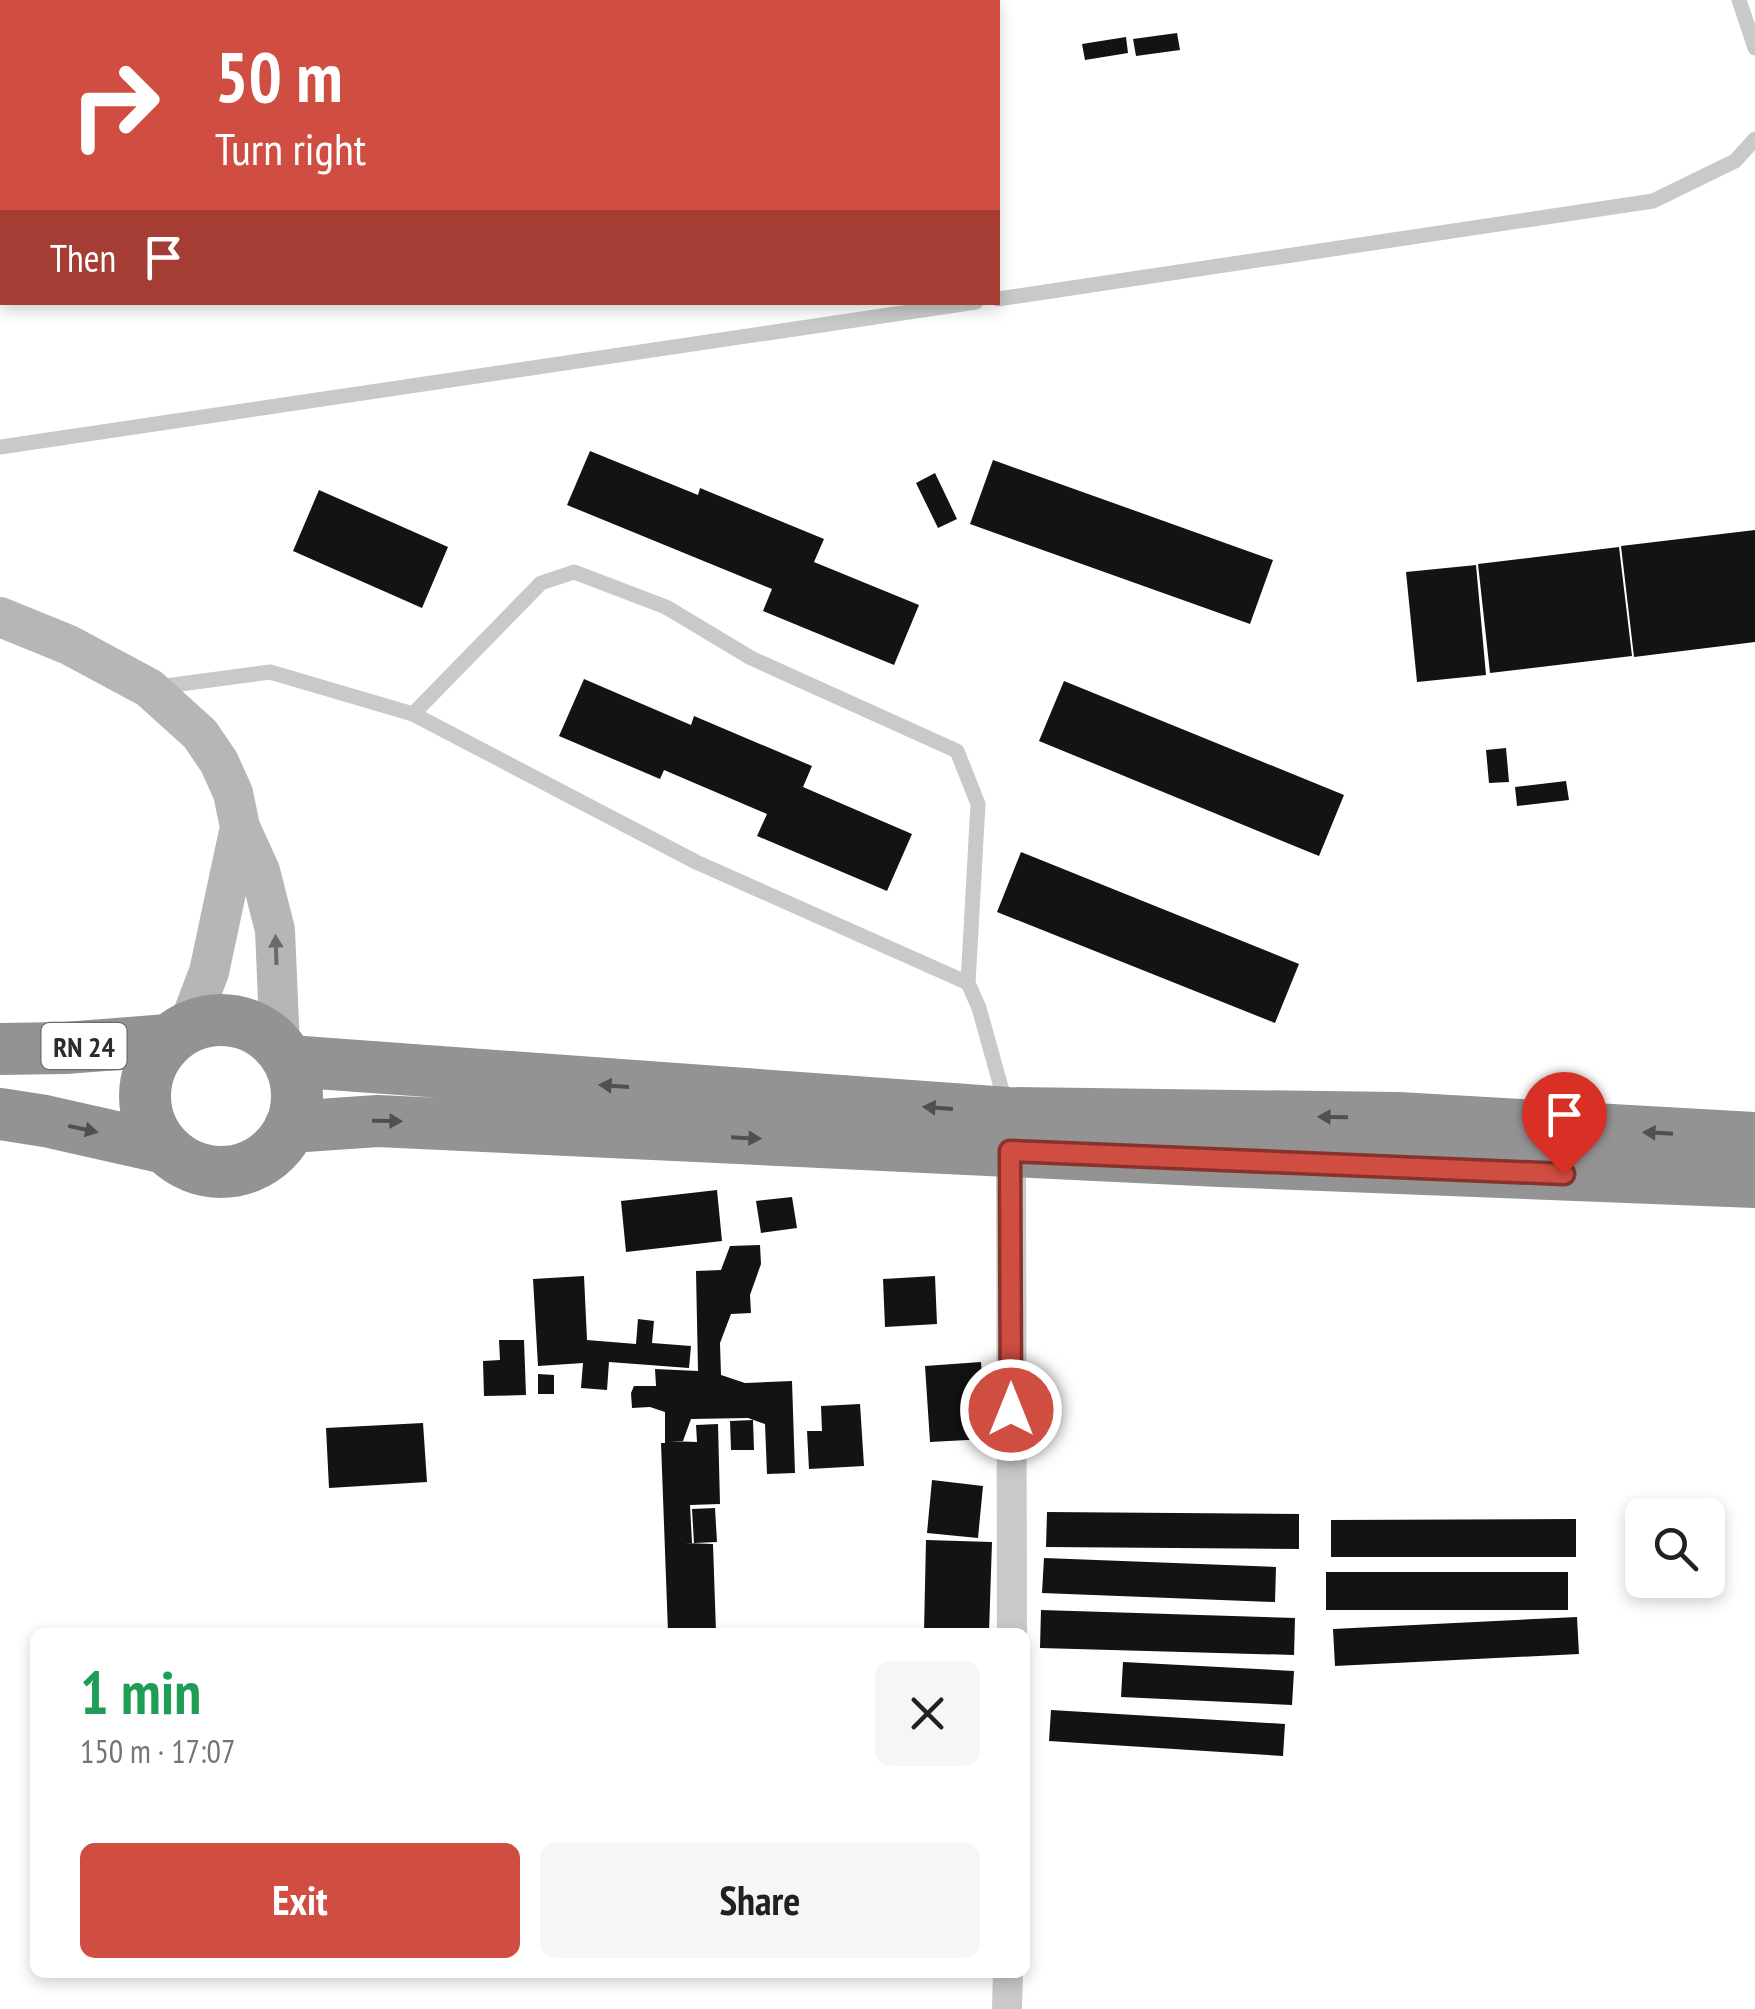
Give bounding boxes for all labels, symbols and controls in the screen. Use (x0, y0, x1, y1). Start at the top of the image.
text: 50 m (215, 31, 343, 121)
icon: right (50, 40, 180, 170)
text: Turn right (215, 119, 366, 177)
icon: arrive (136, 230, 191, 285)
text: Then (50, 233, 116, 282)
one-way arrow (268, 934, 284, 966)
road number: RN 24 (42, 1023, 126, 1069)
pin (1522, 1072, 1607, 1175)
one-way arrow (598, 1077, 629, 1093)
icon: arrive (1537, 1087, 1592, 1142)
one-way arrow (922, 1100, 954, 1116)
one-way arrow (1317, 1109, 1349, 1125)
one-way arrow (371, 1114, 403, 1130)
one-way arrow (68, 1122, 99, 1138)
one-way arrow (1641, 1125, 1673, 1141)
one-way arrow (731, 1130, 763, 1146)
position arrow (959, 1358, 1063, 1462)
map controls (1625, 1498, 1725, 1598)
button: search (1625, 1498, 1725, 1598)
text: 1 min (80, 1653, 201, 1731)
button: close (875, 1661, 980, 1766)
text: 150 m · 17:07 (80, 1730, 235, 1772)
button: Exit (80, 1843, 520, 1958)
button: Share (540, 1843, 980, 1958)

